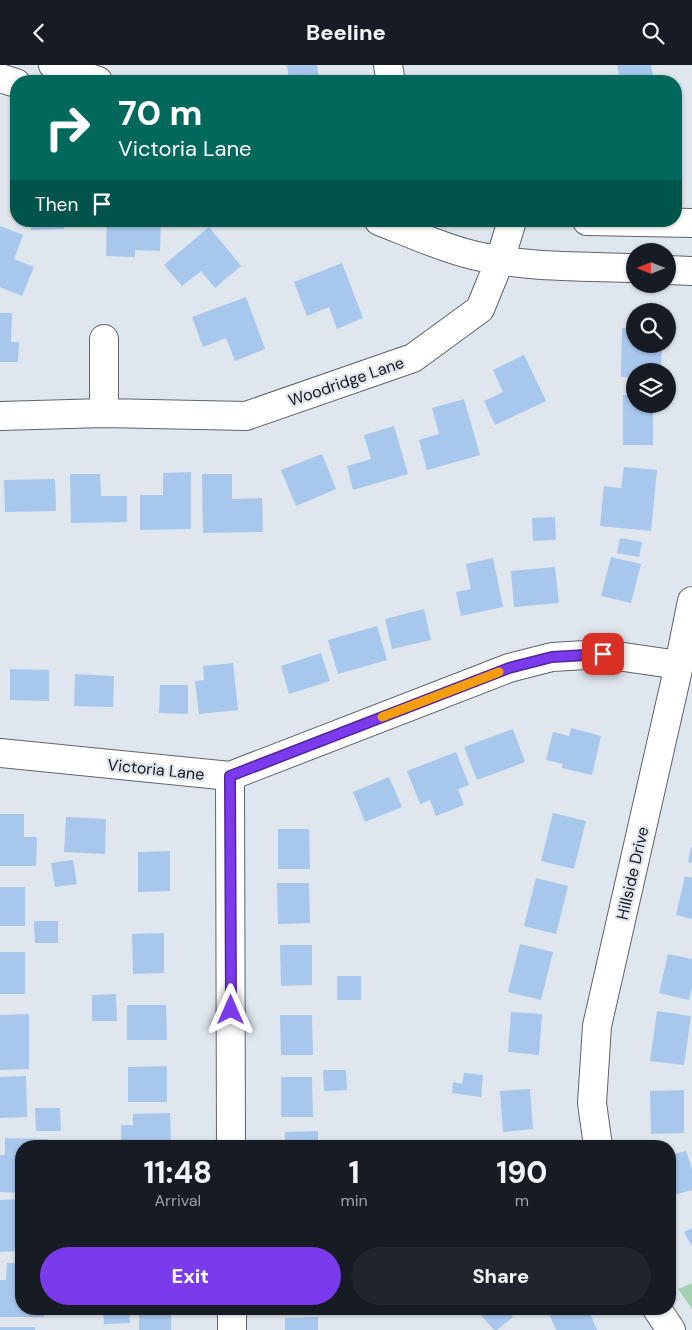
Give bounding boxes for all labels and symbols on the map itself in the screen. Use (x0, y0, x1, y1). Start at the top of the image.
north arrow (626, 243, 676, 293)
street label: Woodridge Lane (286, 352, 407, 411)
pin (582, 633, 624, 675)
street label: Victoria Lane (107, 754, 205, 785)
street label: Hillside Drive (612, 824, 653, 922)
position arrow (204, 983, 256, 1035)

